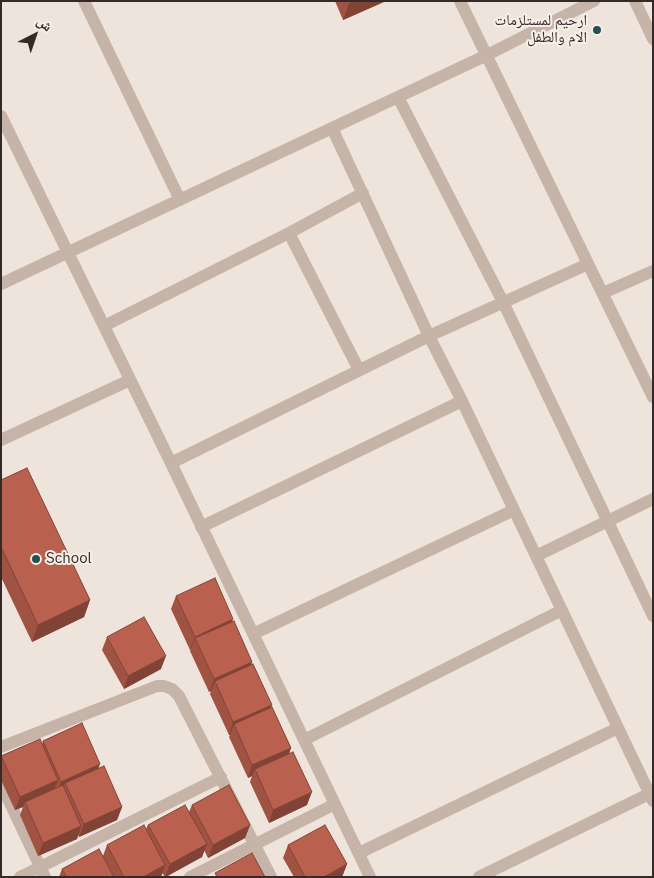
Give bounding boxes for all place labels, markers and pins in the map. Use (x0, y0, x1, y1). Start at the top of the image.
place label: ارحيم لمستلزمات الام والطفل (495, 12, 587, 47)
marker: ارحيم لمستلزمات الام والطفل (591, 24, 603, 36)
place label: School (46, 550, 92, 568)
marker: School (30, 553, 42, 565)

